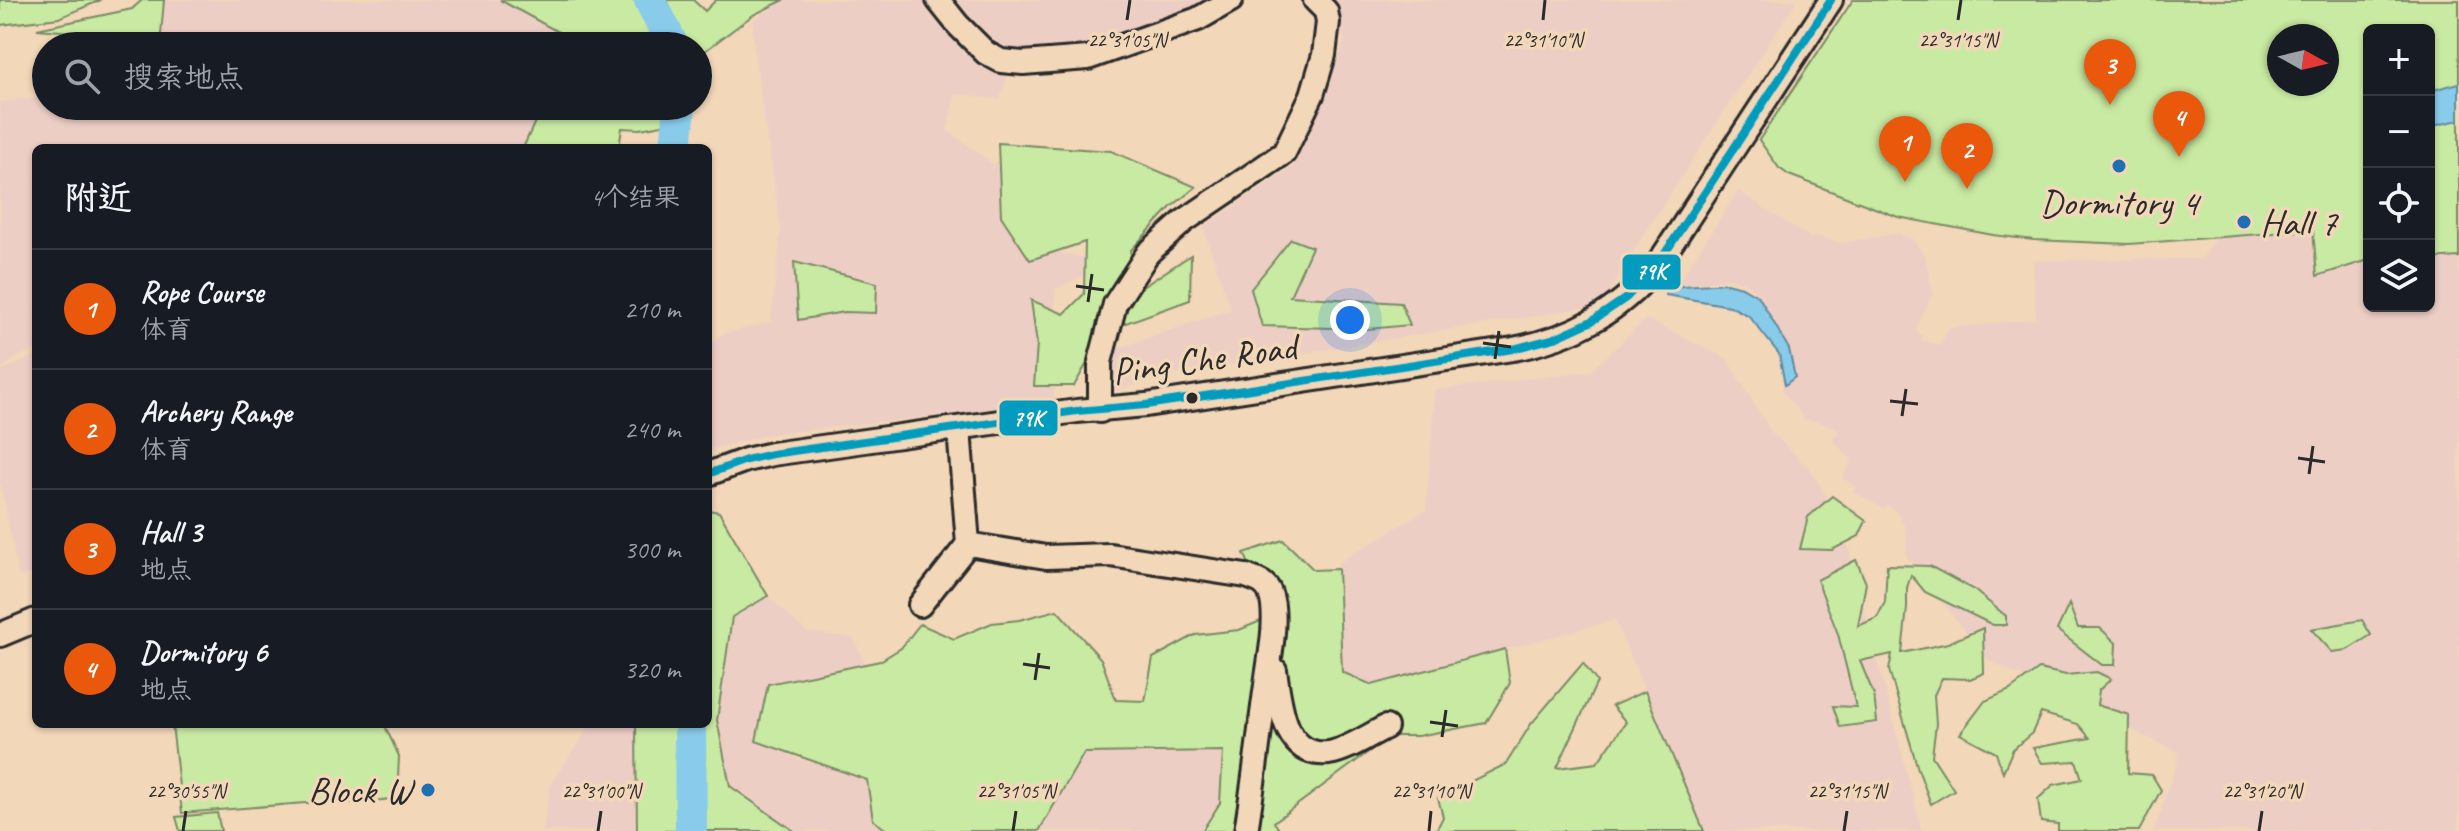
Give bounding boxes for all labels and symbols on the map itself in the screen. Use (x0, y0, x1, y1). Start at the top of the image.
north arrow (2267, 24, 2339, 96)
text: 22°31'05"N (1088, 28, 1169, 53)
text: 22°31'10"N (1504, 28, 1585, 53)
text: 22°31'15"N (1919, 28, 2000, 53)
pin: 3 (2084, 39, 2136, 105)
pin: 4 (2153, 91, 2205, 157)
pin: 1 (1879, 116, 1931, 182)
pin: 2 (1941, 123, 1993, 189)
marker: Dormitory 4 (2110, 157, 2128, 175)
place label: Dormitory 4 (2040, 179, 2202, 226)
place label: Hall 7 (2260, 199, 2339, 246)
marker: Hall 7 (2235, 213, 2253, 231)
line badge: 79K (1621, 253, 1682, 291)
text: 79K (1636, 258, 1671, 286)
your location (1330, 300, 1370, 340)
street label: Ping Che Road (1109, 322, 1305, 395)
unlabelled marker (1184, 390, 1200, 406)
line badge: 79K (998, 399, 1059, 437)
text: 79K (1013, 405, 1048, 433)
place label: Block W (308, 767, 416, 814)
text: 22°30'55"N (147, 779, 228, 804)
text: 22°31'00"N (562, 779, 643, 804)
text: 22°31'05"N (977, 779, 1058, 804)
text: 22°31'10"N (1392, 779, 1473, 804)
text: 22°31'15"N (1808, 779, 1889, 804)
text: 22°31'20"N (2223, 779, 2304, 804)
marker: Block W (419, 781, 437, 799)

